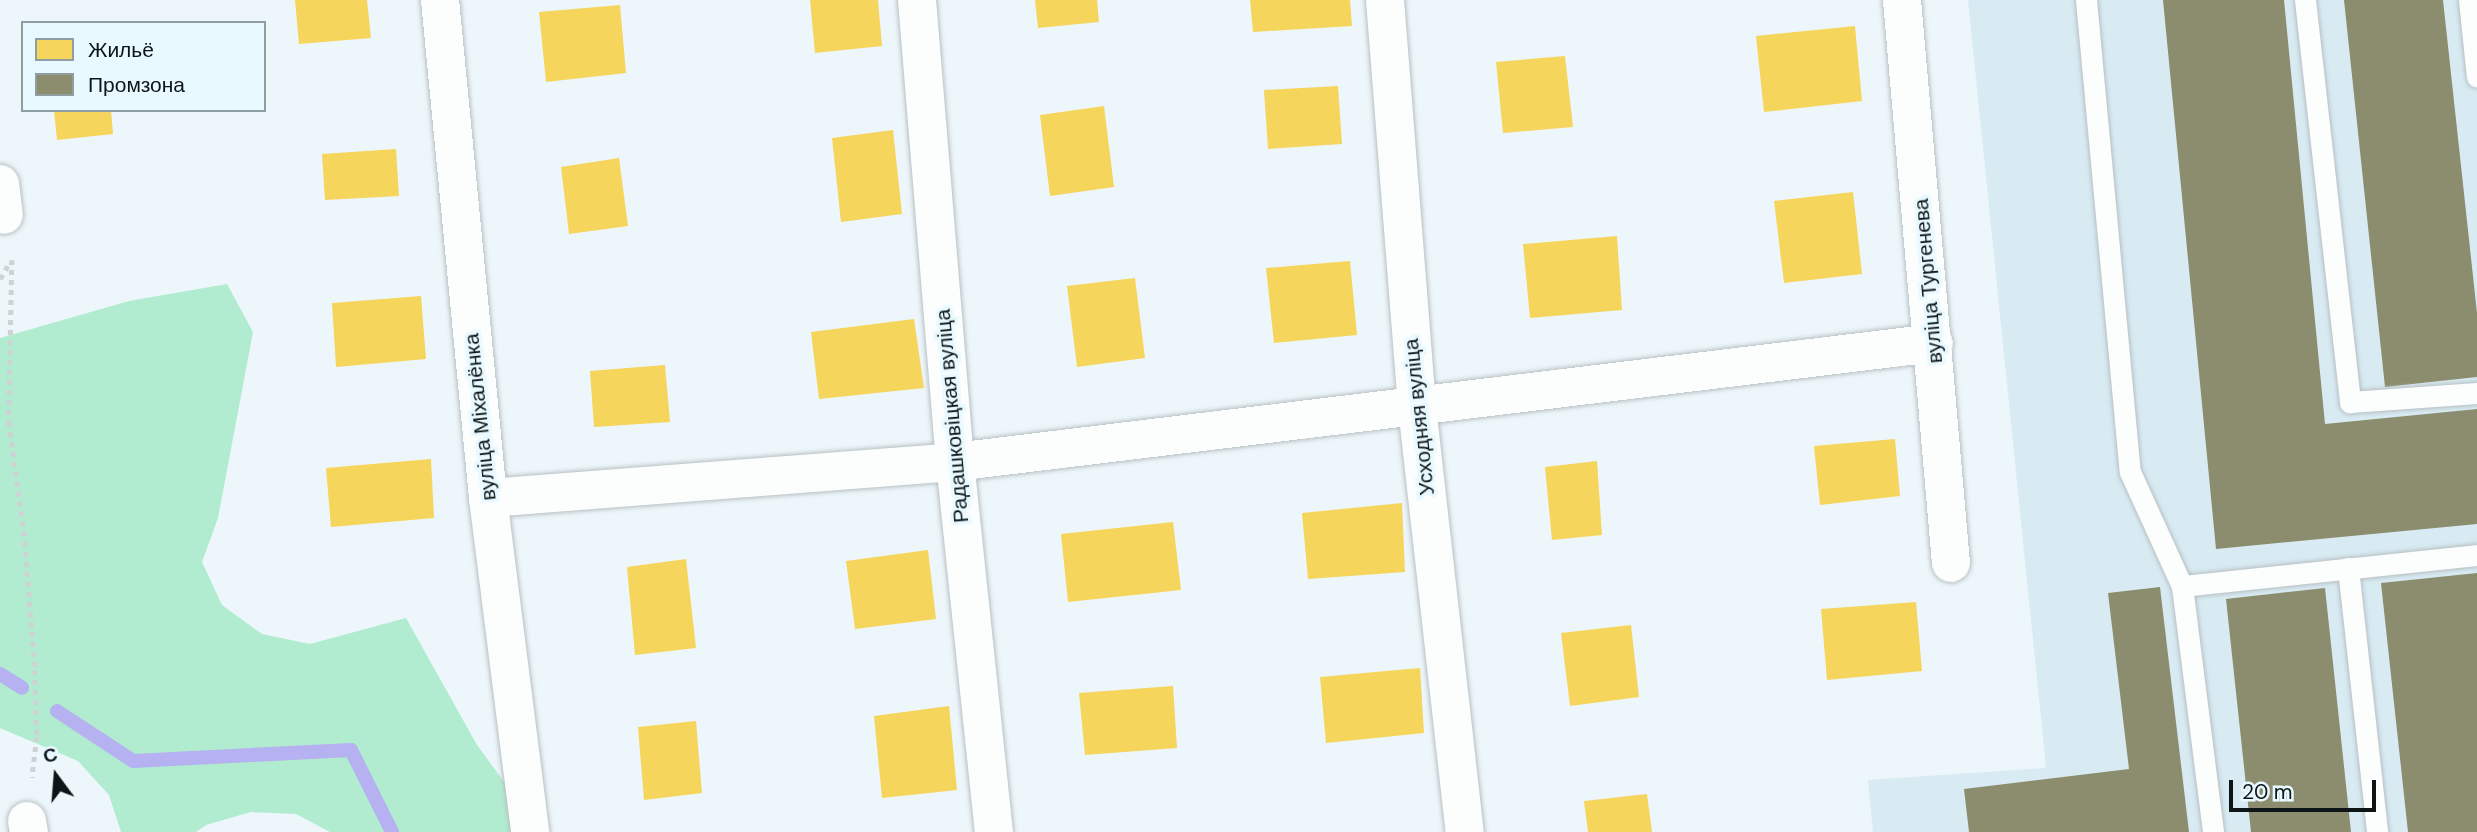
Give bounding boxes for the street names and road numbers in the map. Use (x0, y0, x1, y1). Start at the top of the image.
street label: вуліца Тургенева (1908, 198, 1948, 364)
street label: Радашковіцкая вуліца (930, 308, 974, 524)
street label: вуліца Міхалёнка (459, 332, 501, 502)
street label: Усходняя вуліца (1398, 337, 1440, 497)

